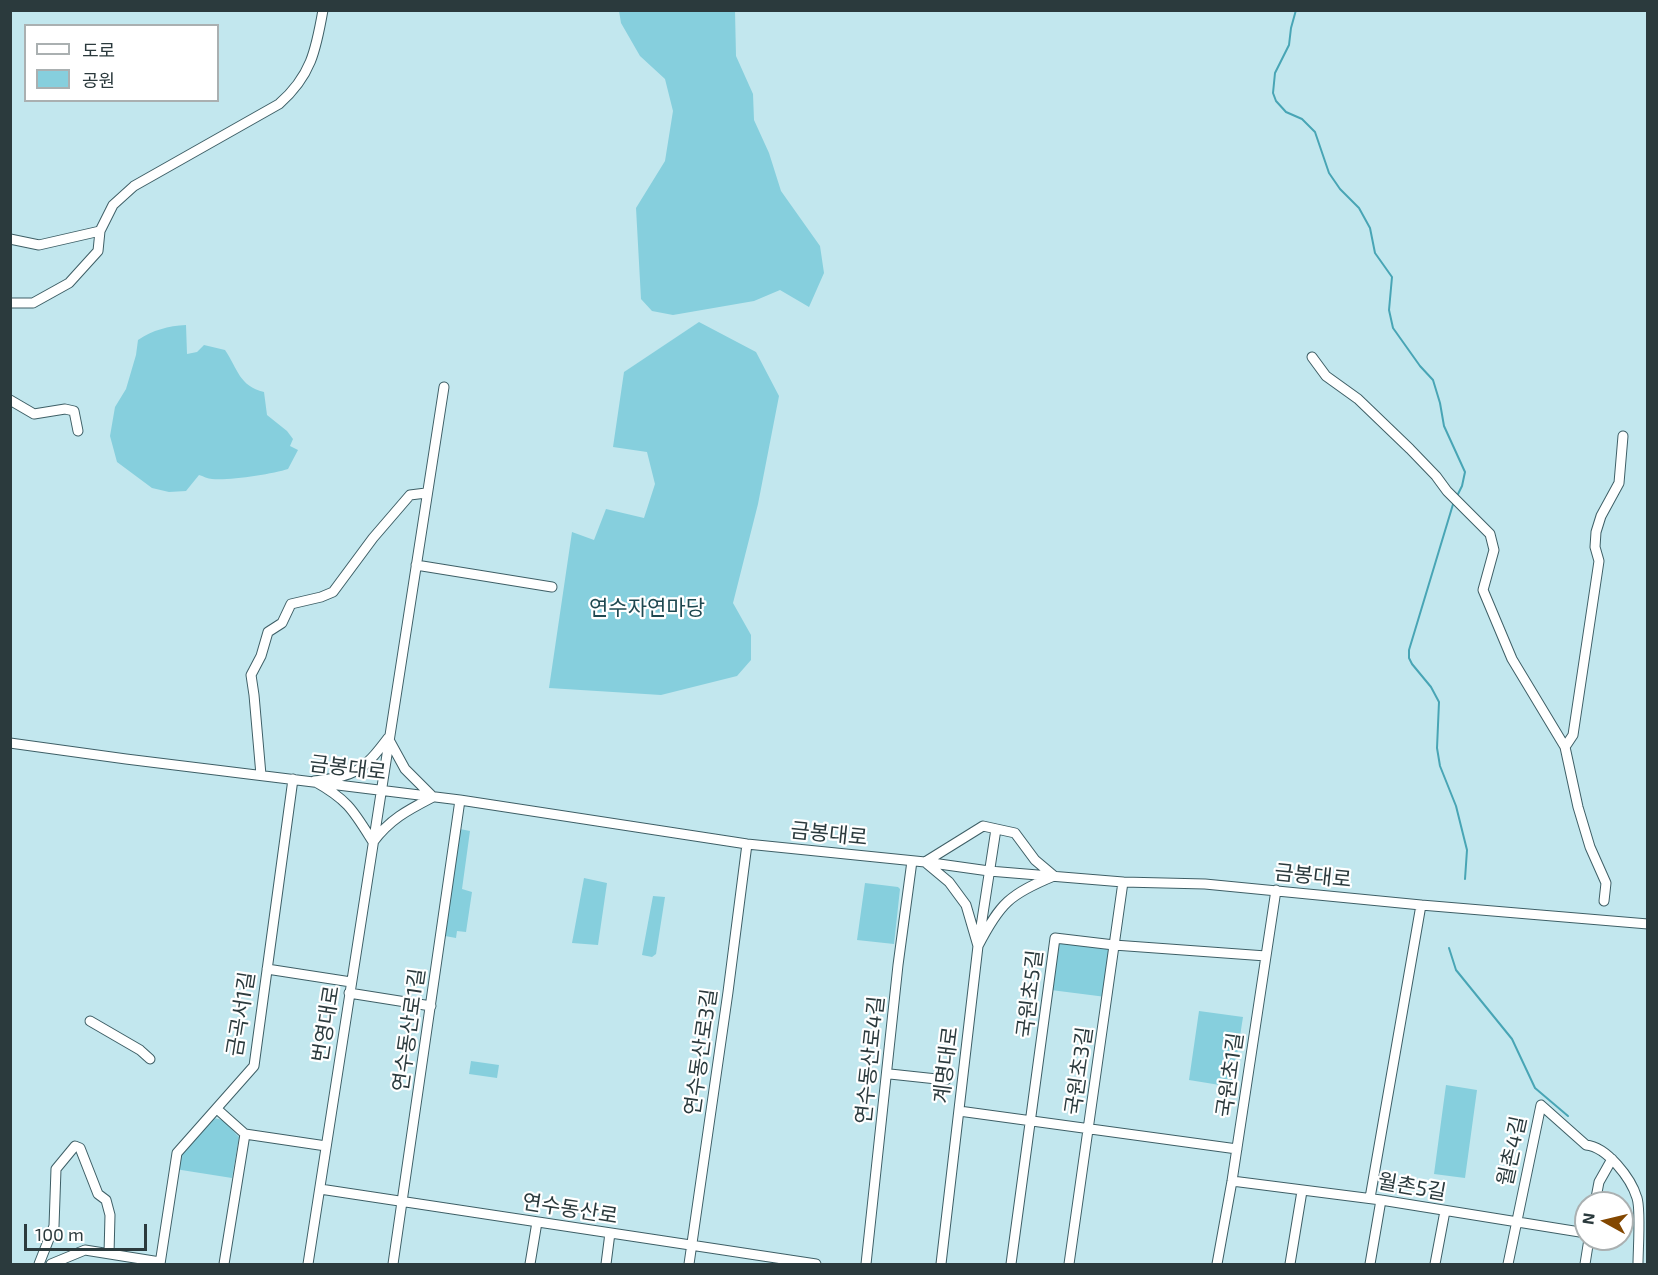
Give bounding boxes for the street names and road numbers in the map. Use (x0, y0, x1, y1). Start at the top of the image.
street label: 금봉대로 (308, 751, 388, 785)
street label: 금봉대로 (789, 817, 869, 851)
street label: 금봉대로 (1273, 859, 1353, 893)
street label: 국원초5길 (1012, 949, 1048, 1039)
street label: 연수동산로1길 (388, 967, 430, 1093)
street label: 금곡서1길 (222, 970, 260, 1058)
street label: 번영대로 (308, 984, 344, 1064)
street label: 연수동산로3길 (680, 987, 722, 1117)
street label: 연수동산로4길 (851, 995, 889, 1125)
street label: 계명대로 (929, 1025, 963, 1105)
street label: 국원초3길 (1060, 1025, 1098, 1117)
street label: 국원초1길 (1212, 1031, 1248, 1119)
street label: 월촌4길 (1492, 1114, 1532, 1188)
street label: 월촌5길 (1376, 1169, 1448, 1205)
street label: 연수동산로 (520, 1189, 620, 1229)

